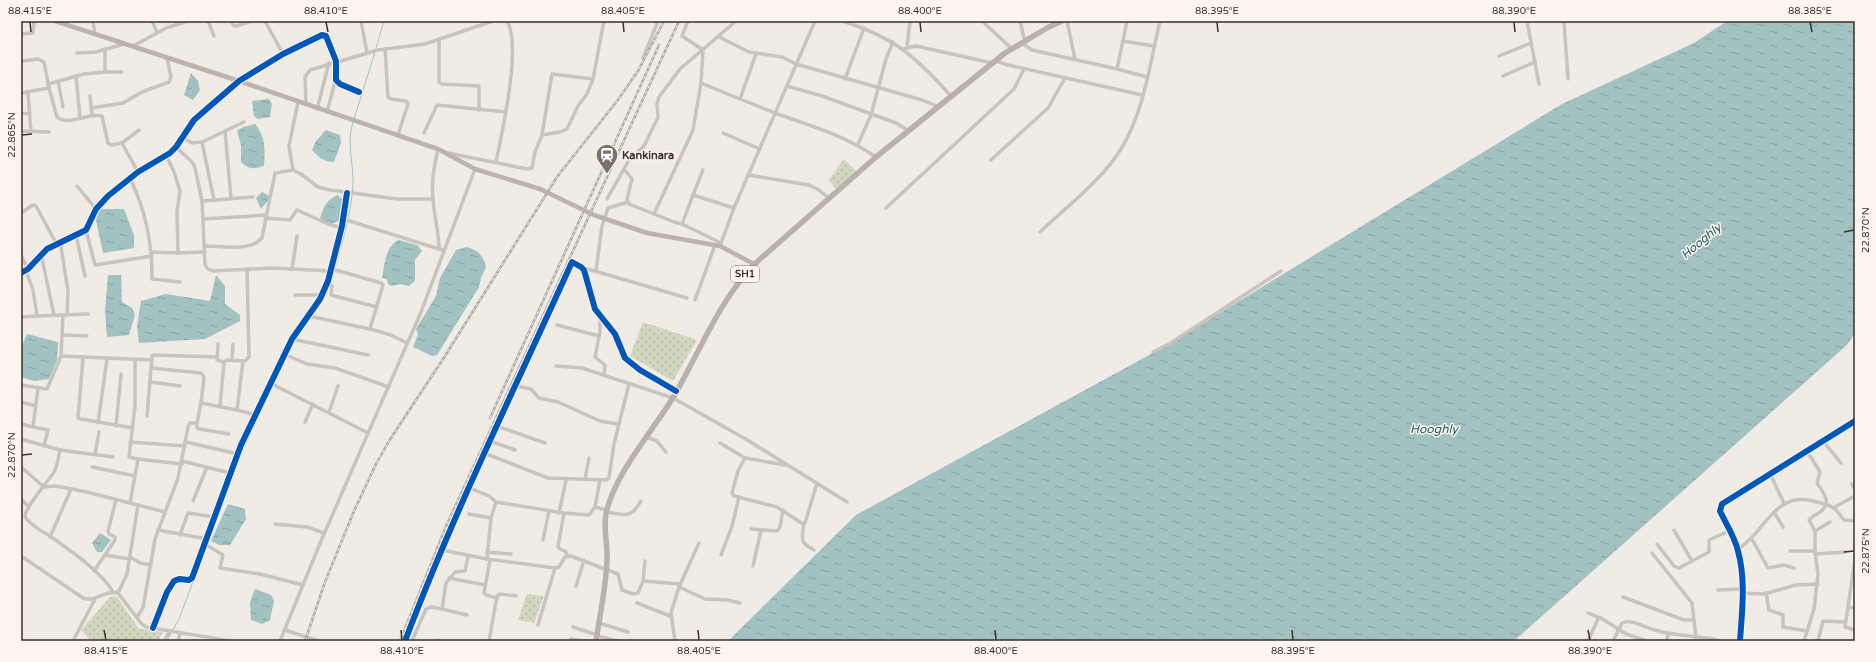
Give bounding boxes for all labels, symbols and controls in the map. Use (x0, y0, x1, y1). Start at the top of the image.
text: 88.415°E (8, 5, 52, 17)
text: 88.410°E (304, 5, 348, 17)
text: 88.405°E (601, 5, 645, 17)
text: 88.400°E (898, 5, 942, 17)
text: 88.395°E (1195, 5, 1239, 17)
text: 88.390°E (1492, 5, 1536, 17)
text: 88.385°E (1788, 5, 1832, 17)
text: 22.865°N (6, 112, 18, 158)
station icon: Kankinara (594, 142, 620, 175)
place label: Kankinara (622, 149, 674, 162)
text: 22.870°N (1860, 207, 1872, 253)
water label: Hooghly (1678, 219, 1725, 262)
road number: SH1 (731, 266, 759, 282)
water label: Hooghly (1410, 422, 1459, 436)
text: 22.870°N (6, 432, 18, 478)
text: 22.875°N (1860, 528, 1872, 574)
text: 88.415°E (84, 645, 128, 657)
text: 88.410°E (380, 645, 424, 657)
text: 88.405°E (677, 645, 721, 657)
text: 88.400°E (974, 645, 1018, 657)
text: 88.395°E (1271, 645, 1315, 657)
text: 88.390°E (1568, 645, 1612, 657)

